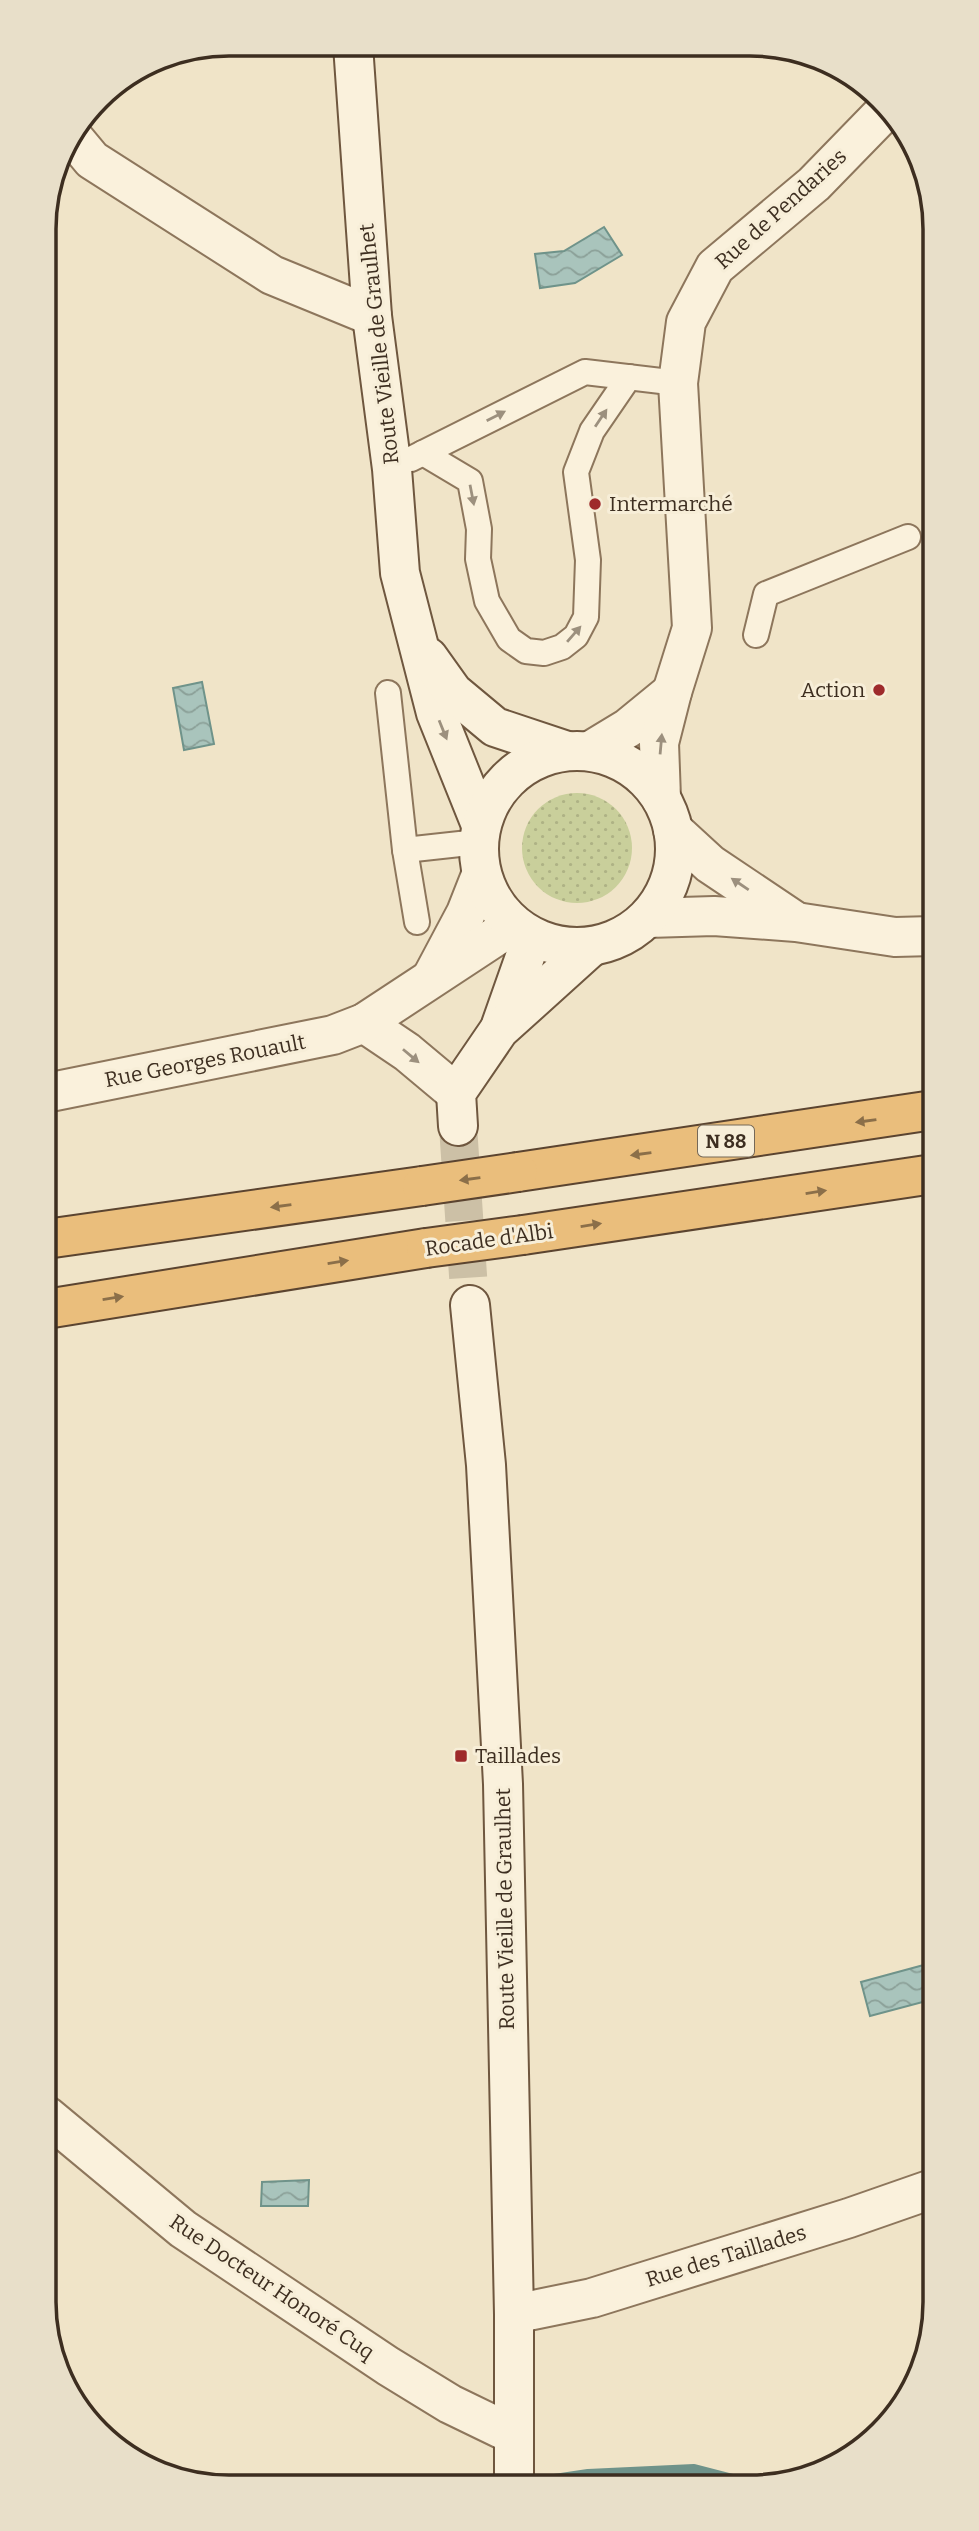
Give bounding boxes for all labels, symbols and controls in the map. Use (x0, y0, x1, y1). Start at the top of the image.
street label: Rue de Pendaries (710, 143, 852, 275)
street label: Route Vieille de Graulhet (353, 222, 405, 466)
one-way arrow (594, 409, 608, 427)
one-way arrow (487, 411, 507, 423)
one-way arrow (467, 484, 478, 506)
place label: Intermarché (609, 491, 733, 517)
marker: Intermarché (587, 496, 603, 512)
one-way arrow (566, 625, 581, 643)
place label: Action (801, 677, 865, 703)
marker: Action (871, 682, 887, 698)
one-way arrow (437, 720, 448, 741)
one-way arrow (656, 733, 667, 755)
one-way arrow (731, 877, 749, 891)
street label: Rue Georges Rouault (102, 1029, 308, 1093)
one-way arrow (403, 1048, 420, 1063)
one-way arrow (854, 1115, 876, 1126)
road number: N 88 (698, 1126, 754, 1156)
one-way arrow (629, 1149, 651, 1160)
one-way arrow (459, 1174, 481, 1185)
one-way arrow (805, 1186, 827, 1197)
one-way arrow (270, 1201, 292, 1212)
street label: Rocade d'Albi (423, 1218, 555, 1262)
one-way arrow (580, 1219, 602, 1230)
one-way arrow (327, 1256, 349, 1267)
one-way arrow (102, 1292, 124, 1303)
place label: Taillades (475, 1743, 561, 1769)
marker: Taillades (453, 1748, 469, 1764)
street label: Route Vieille de Graulhet (490, 1787, 520, 2030)
street label: Rue Docteur Honoré Cuq (165, 2209, 379, 2365)
street label: Rue des Taillades (643, 2219, 809, 2293)

